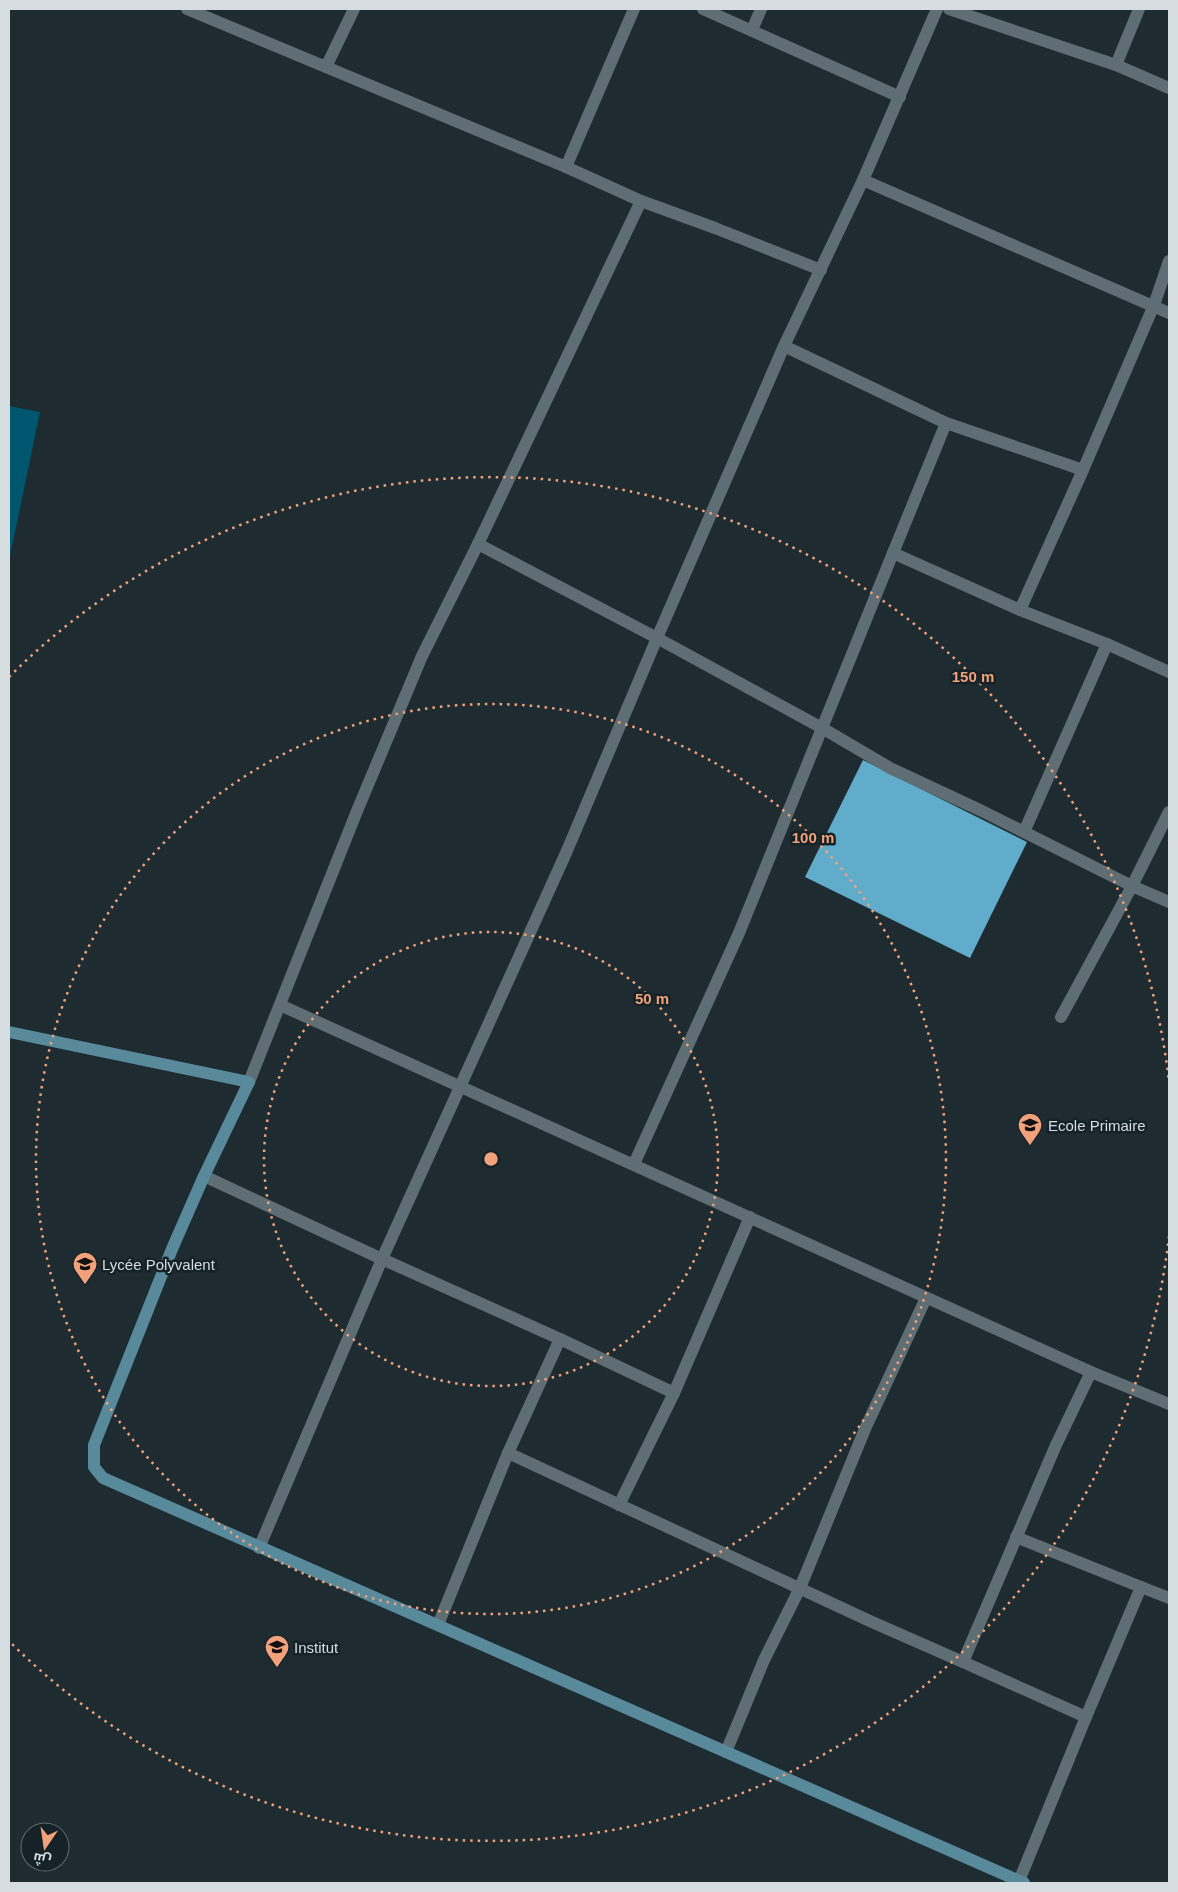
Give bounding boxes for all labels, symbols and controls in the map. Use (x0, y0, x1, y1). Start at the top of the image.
text: 150 m (952, 668, 994, 685)
text: 100 m (792, 829, 834, 846)
text: 50 m (635, 990, 669, 1007)
school or university icon: Ecole Primaire (1017, 1112, 1043, 1146)
place label: Ecole Primaire (1048, 1117, 1146, 1134)
centre of rings (482, 1150, 500, 1168)
school or university icon: Lycée Polyvalent (72, 1251, 98, 1285)
place label: Lycée Polyvalent (102, 1256, 216, 1273)
school or university icon: Institut (264, 1634, 290, 1668)
place label: Institut (294, 1639, 339, 1656)
north arrow (20, 1822, 70, 1872)
text: ش (31, 1849, 53, 1869)

